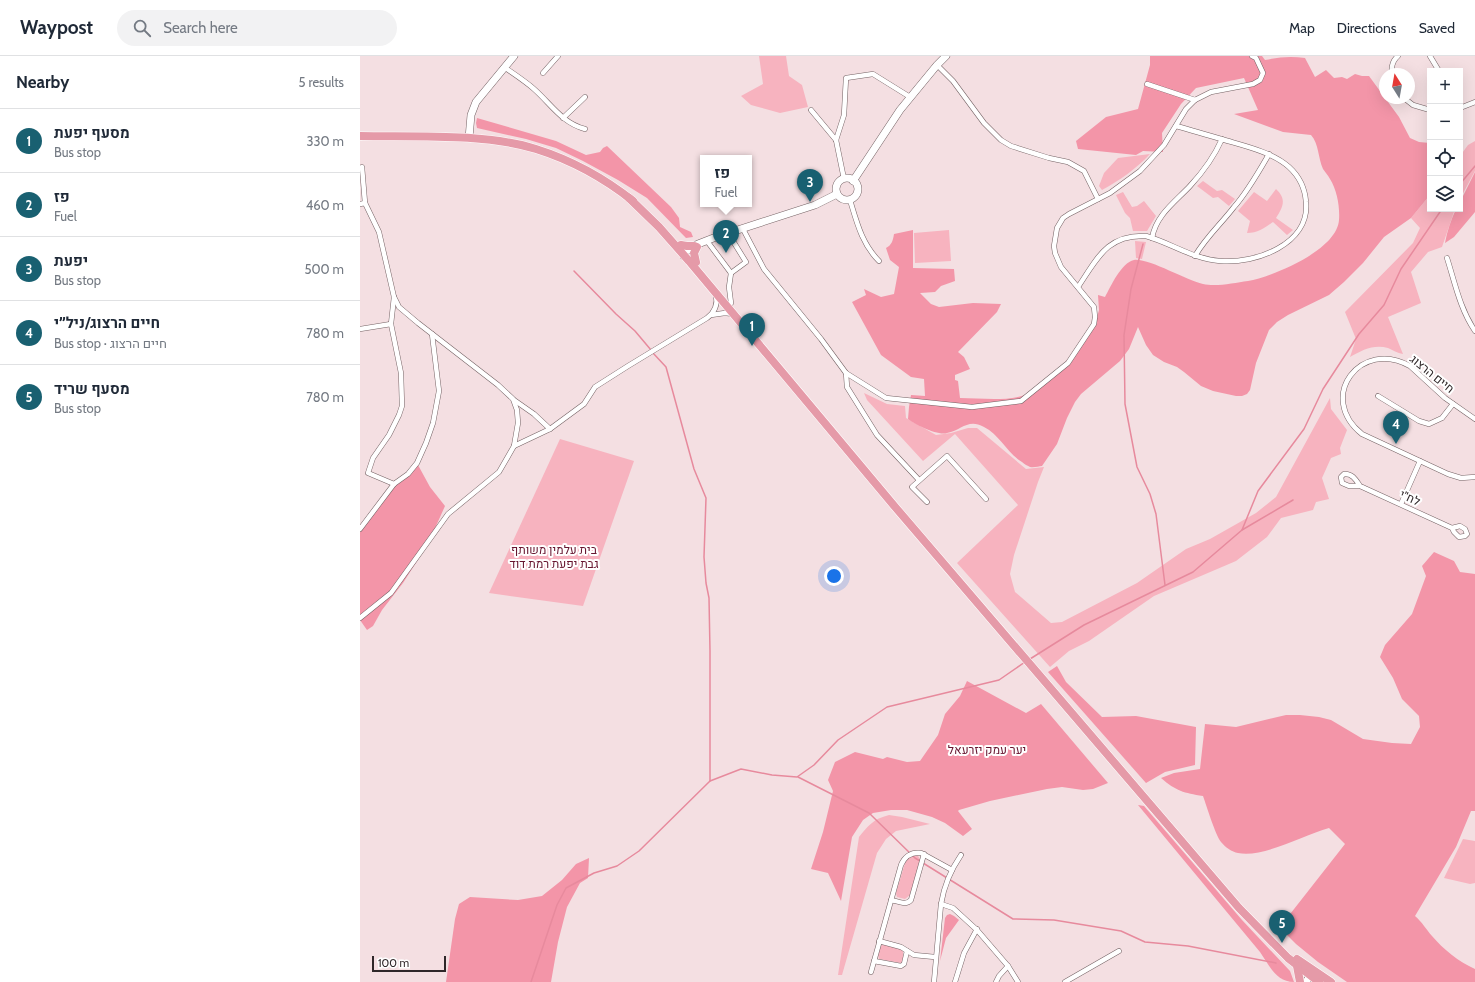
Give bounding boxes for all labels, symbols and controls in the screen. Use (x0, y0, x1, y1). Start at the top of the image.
search box (117, 10, 397, 46)
text: Waypost (20, 16, 93, 39)
icon: search (131, 17, 153, 39)
text: Search here (163, 19, 238, 37)
text: Map (1289, 19, 1315, 37)
text: Directions (1337, 19, 1397, 37)
text: Saved (1419, 19, 1455, 37)
north arrow (1379, 68, 1415, 104)
map controls (1427, 68, 1463, 212)
button: + (1427, 68, 1463, 104)
text: Nearby (16, 72, 69, 92)
text: 5 results (298, 74, 344, 90)
button: − (1427, 104, 1463, 140)
text: מסעף יפעת (54, 124, 130, 142)
text: 1 (27, 133, 31, 149)
text: 330 m (307, 133, 344, 149)
button: locate (1427, 140, 1463, 176)
text: Bus stop (54, 144, 101, 160)
popup (700, 155, 752, 207)
text: פז (715, 164, 730, 182)
pin: 3 (797, 169, 823, 202)
button: layers (1427, 176, 1463, 212)
text: Fuel (715, 184, 737, 200)
text: פז (54, 188, 70, 206)
text: 2 (26, 197, 32, 213)
text: 460 m (306, 197, 344, 213)
text: Fuel (54, 208, 77, 224)
pin: 2 (713, 220, 739, 253)
text: יפעת (54, 252, 88, 270)
text: 3 (25, 261, 33, 277)
text: 500 m (304, 261, 344, 277)
text: Bus stop (54, 272, 101, 288)
pin: 1 (739, 313, 765, 346)
text: חיים הרצוג/ניל״י (54, 314, 160, 332)
text: 4 (25, 325, 33, 341)
text: 780 m (306, 325, 344, 341)
text: Bus stop · חיים הרצוג (54, 335, 167, 351)
street label: חיים הרצוג (1407, 351, 1457, 396)
text: מסעף שריד (54, 380, 130, 398)
text: 5 (26, 389, 32, 405)
text: 780 m (306, 389, 344, 405)
text: Bus stop (54, 400, 101, 416)
pin: 4 (1383, 411, 1409, 444)
street label: לח"י (1398, 486, 1423, 509)
park label: בית עלמין משותף גבת יפעת רמת דוד (509, 542, 599, 571)
your location (824, 566, 844, 586)
park label: יער עמק יזרעאל (948, 742, 1026, 757)
pin: 5 (1269, 910, 1295, 943)
scale bar (372, 954, 446, 973)
text: 100 m (378, 956, 409, 970)

